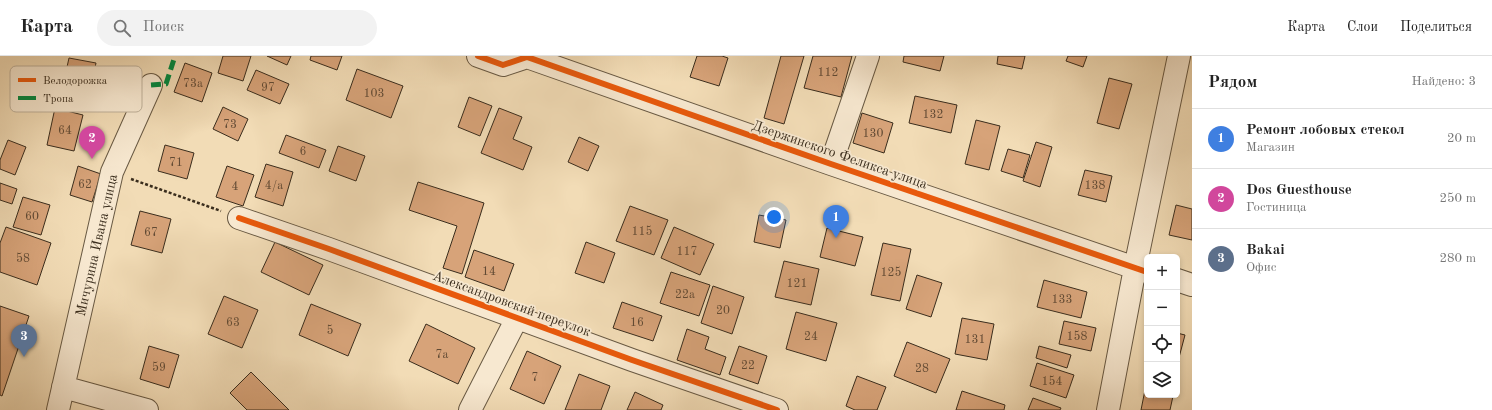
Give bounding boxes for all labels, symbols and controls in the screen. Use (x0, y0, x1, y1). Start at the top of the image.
search box (97, 10, 377, 46)
icon: search (111, 17, 133, 39)
text: Карта (20, 18, 73, 37)
text: Поиск (143, 20, 184, 35)
text: Карта (1287, 20, 1325, 34)
text: Слои (1347, 20, 1378, 34)
text: Поделиться (1400, 20, 1472, 34)
legend (10, 66, 142, 112)
house number: 112 (818, 67, 838, 79)
text: Рядом (1208, 74, 1257, 91)
text: Найдено: 3 (1412, 75, 1476, 88)
text: Велодорожка (43, 76, 108, 87)
house number: 73а (183, 78, 203, 90)
house number: 97 (261, 82, 275, 94)
house number: 103 (364, 88, 384, 100)
text: Тропа (43, 94, 74, 105)
house number: 132 (923, 109, 943, 121)
street label: Дзержинского Феликса улица (750, 118, 929, 192)
house number: 73 (223, 119, 237, 131)
text: Ремонт лобовых стекол (1246, 123, 1405, 138)
house number: 64 (58, 125, 72, 137)
pin: 2 (79, 126, 105, 159)
house number: 130 (863, 128, 883, 140)
text: 1 (1217, 132, 1225, 145)
text: 20 m (1447, 132, 1476, 145)
text: Магазин (1246, 141, 1295, 154)
house number: 6 (300, 146, 307, 158)
house number: 71 (169, 157, 183, 169)
street label: Мичурина Ивана улица (74, 173, 120, 318)
house number: 62 (78, 179, 92, 191)
house number: 4/а (265, 180, 283, 192)
house number: 138 (1085, 180, 1105, 192)
house number: 4 (232, 181, 239, 193)
text: Dos Guesthouse (1246, 183, 1352, 198)
text: 2 (1217, 192, 1225, 205)
text: 250 m (1439, 192, 1476, 205)
text: Гостиница (1246, 201, 1306, 214)
pin: 1 (823, 205, 849, 238)
your location (764, 207, 784, 227)
house number: 60 (25, 211, 39, 223)
house number: 115 (632, 225, 652, 238)
house number: 67 (144, 227, 158, 239)
text: Bakai (1246, 243, 1285, 258)
house number: 117 (677, 246, 697, 258)
house number: 58 (16, 252, 30, 265)
text: 3 (1217, 252, 1225, 265)
text: 280 m (1439, 252, 1476, 265)
map controls (1144, 254, 1180, 398)
button: + (1144, 254, 1180, 290)
text: Офис (1246, 261, 1276, 274)
house number: 14 (482, 266, 496, 278)
house number: 125 (881, 266, 901, 279)
street label: Александровский переулок (431, 269, 593, 339)
house number: 121 (787, 278, 807, 290)
house number: 22а (675, 289, 695, 301)
button: − (1144, 290, 1180, 326)
house number: 133 (1052, 294, 1072, 306)
house number: 20 (716, 305, 730, 317)
house number: 63 (226, 317, 240, 329)
house number: 16 (630, 317, 644, 329)
pin: 3 (11, 324, 37, 357)
house number: 5 (327, 324, 334, 337)
button: locate (1144, 326, 1180, 362)
house number: 158 (1067, 330, 1087, 343)
house number: 24 (804, 331, 818, 343)
house number: 131 (965, 334, 985, 346)
house number: 7а (436, 349, 449, 361)
house number: 22 (741, 360, 755, 372)
house number: 59 (152, 361, 166, 374)
button: layers (1144, 362, 1180, 398)
house number: 28 (915, 363, 929, 375)
house number: 7 (532, 372, 538, 384)
house number: 154 (1042, 375, 1062, 388)

